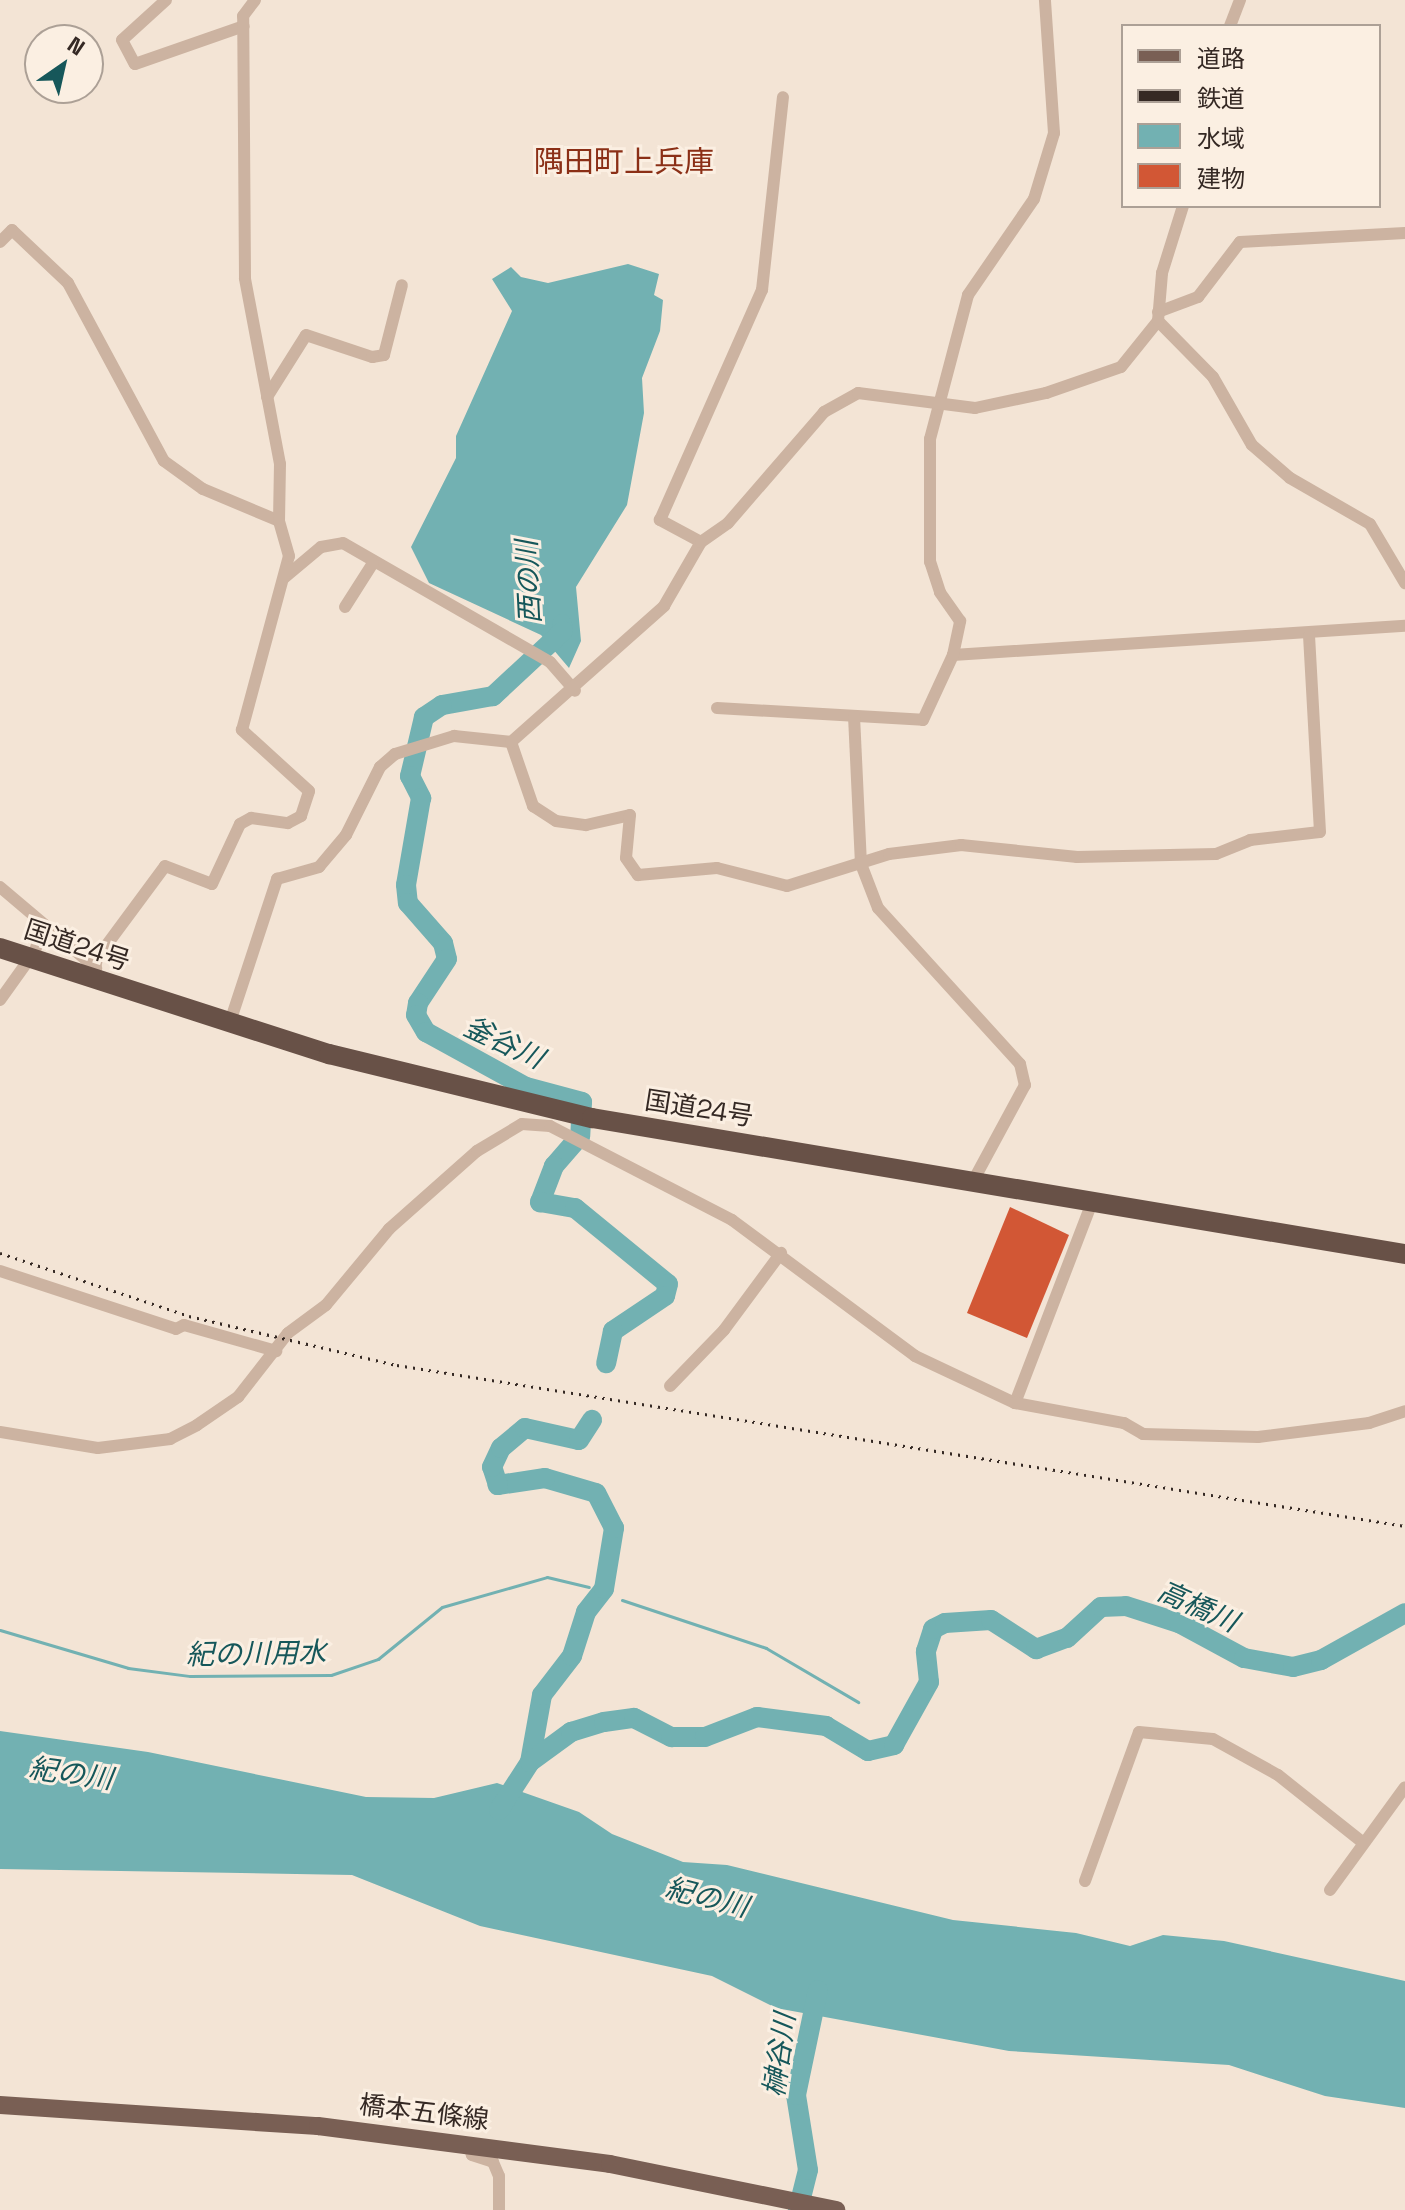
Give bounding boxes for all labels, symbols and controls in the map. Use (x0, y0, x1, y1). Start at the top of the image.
north arrow (24, 24, 104, 104)
legend (1121, 24, 1381, 208)
text: N (62, 30, 90, 61)
text: 道路 (1197, 43, 1245, 74)
text: 鉄道 (1197, 83, 1245, 114)
text: 水域 (1197, 123, 1245, 154)
district label: 隅田町上兵庫 (534, 144, 714, 180)
text: 建物 (1197, 163, 1245, 194)
water label: 西の川 (509, 539, 547, 625)
street label: 国道24号 (20, 914, 134, 978)
water label: 釜谷川 (459, 1009, 549, 1075)
street label: 国道24号 (643, 1085, 755, 1133)
water label: 高橋川 (1153, 1574, 1243, 1638)
water label: 紀の川用水 (186, 1635, 326, 1671)
water label: 紀の川 (27, 1751, 115, 1795)
water label: 紀の川 (662, 1871, 752, 1923)
water label: 榊谷川 (757, 2011, 801, 2099)
street label: 橋本五條線 (358, 2090, 490, 2136)

